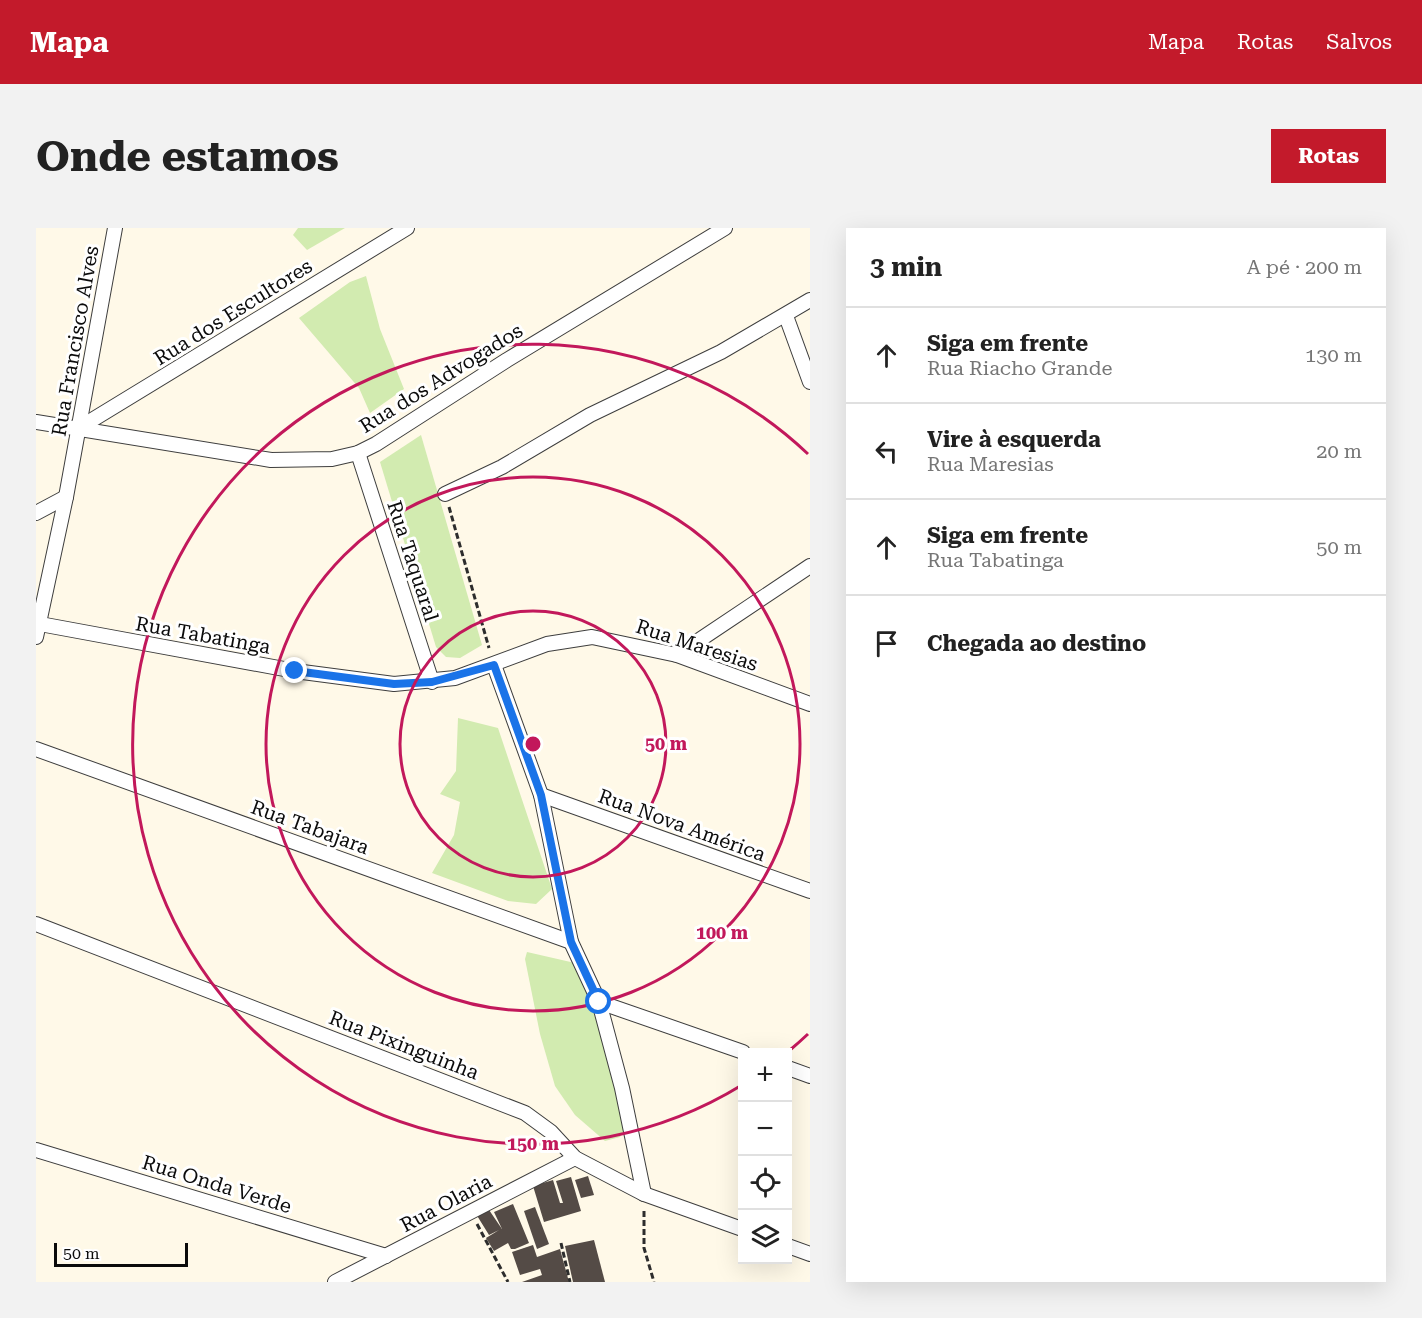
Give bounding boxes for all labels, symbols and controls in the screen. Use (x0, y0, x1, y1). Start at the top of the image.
text: Mapa (30, 26, 109, 59)
text: Mapa (1148, 30, 1204, 54)
text: Rotas (1237, 30, 1293, 54)
text: Salvos (1326, 30, 1392, 54)
button: Rotas (1271, 129, 1386, 183)
text: Onde estamos (36, 132, 339, 181)
street label: Rua Francisco Alves (46, 244, 104, 438)
text: 3 min (870, 252, 942, 282)
street label: Rua dos Escultores (150, 254, 316, 370)
text: A pé · 200 m (1247, 255, 1362, 279)
street label: Rua dos Advogados (355, 318, 527, 438)
text: Siga em frente (927, 331, 1088, 356)
icon: ahead (870, 339, 903, 372)
text: 130 m (1305, 343, 1362, 367)
text: Rua Riacho Grande (927, 356, 1112, 380)
text: Vire à esquerda (927, 427, 1101, 452)
icon: left (870, 435, 903, 468)
text: 20 m (1316, 439, 1362, 463)
text: Rua Maresias (927, 452, 1054, 476)
street label: Rua Taquaral (382, 498, 444, 624)
text: Siga em frente (927, 523, 1088, 548)
icon: ahead (870, 531, 903, 564)
text: 50 m (1316, 535, 1362, 559)
text: Rua Tabatinga (927, 548, 1064, 572)
street label: Rua Tabatinga (134, 611, 273, 659)
street label: Rua Maresias (633, 614, 761, 676)
icon: arrive (870, 627, 903, 660)
text: Chegada ao destino (927, 631, 1146, 656)
route end (281, 657, 307, 683)
text: 50 m (645, 733, 688, 754)
centre of rings (523, 734, 543, 754)
street label: Rua Nova América (595, 784, 769, 867)
street label: Rua Tabajara (248, 795, 372, 860)
text: 100 m (696, 922, 749, 943)
route start (585, 988, 611, 1014)
street label: Rua Pixinguinha (326, 1005, 483, 1085)
map controls (738, 1048, 792, 1264)
button: + (738, 1048, 792, 1102)
button: − (738, 1102, 792, 1156)
text: 150 m (507, 1133, 560, 1154)
street label: Rua Onda Verde (139, 1150, 295, 1218)
button: locate (738, 1156, 792, 1210)
street label: Rua Olaria (396, 1169, 496, 1237)
button: layers (738, 1210, 792, 1264)
scale bar (54, 1240, 188, 1268)
text: 50 m (63, 1244, 100, 1263)

